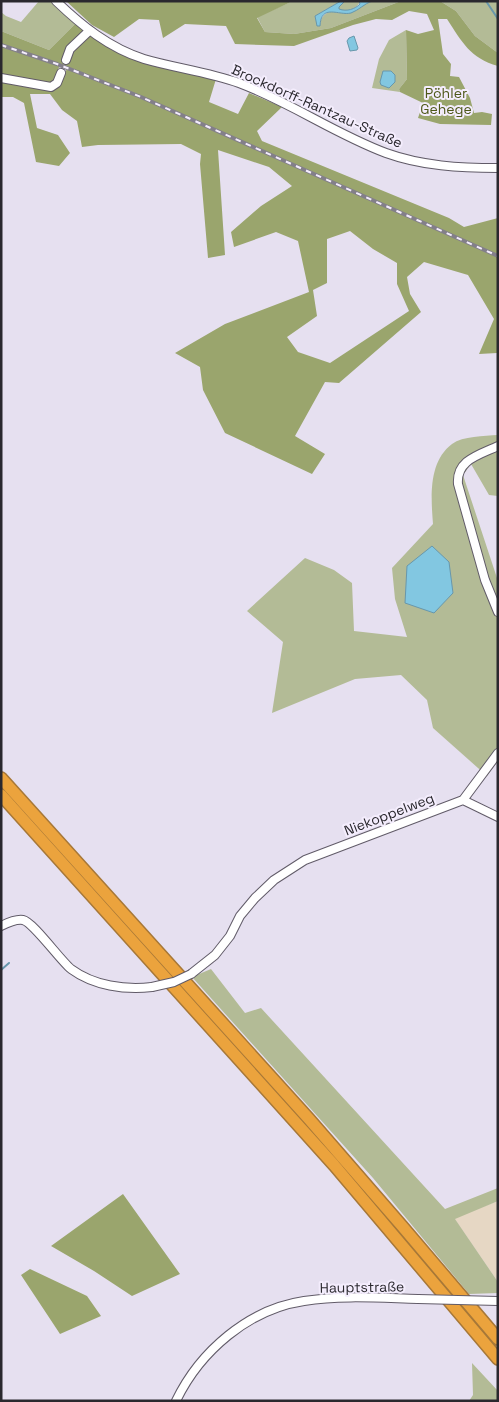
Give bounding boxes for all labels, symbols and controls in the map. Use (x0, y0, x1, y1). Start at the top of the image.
street label: Brockdorff-Rantzau-Straße (229, 60, 405, 152)
park label: Pöhler Gehege (420, 84, 472, 118)
street label: Niekoppelweg (341, 789, 437, 839)
street label: Hauptstraße (320, 1277, 404, 1297)

